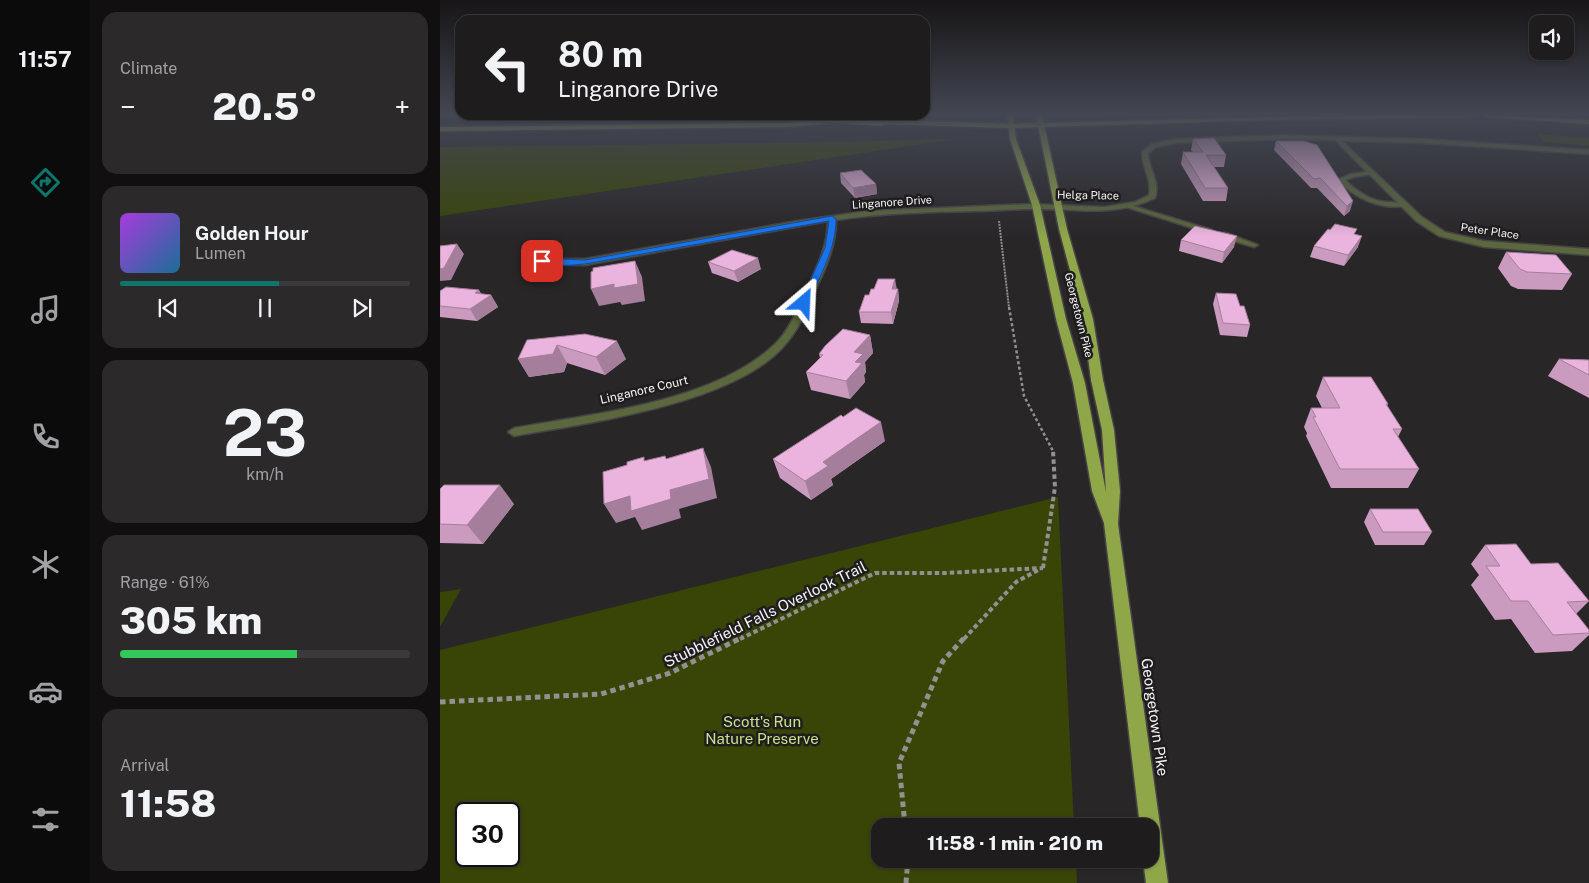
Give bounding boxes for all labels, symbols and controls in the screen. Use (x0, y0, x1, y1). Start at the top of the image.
map controls (1529, 15, 1574, 60)
button: sound (1529, 15, 1574, 60)
text: 80 m (558, 34, 643, 75)
icon: left (475, 35, 540, 100)
text: 11:57 (18, 46, 72, 72)
text: Climate (120, 59, 177, 78)
text: Linganore Drive (558, 76, 718, 102)
text: 20.5° (212, 84, 318, 129)
text: − (120, 90, 136, 123)
text: + (394, 90, 410, 123)
icon: directions (28, 165, 63, 200)
street label: Helga Place (1057, 188, 1119, 202)
street label: Linganore Drive (852, 193, 932, 211)
street label: Peter Place (1460, 221, 1520, 241)
text: Golden Hour (195, 222, 309, 244)
pin (521, 240, 563, 282)
text: Lumen (195, 244, 246, 263)
icon: arrive (528, 247, 556, 275)
street label: Georgetown Pike (1063, 271, 1095, 359)
position arrow (777, 276, 829, 328)
icon: music (28, 292, 63, 327)
icon: previous (154, 294, 182, 322)
icon: pause (251, 294, 279, 322)
icon: next (348, 294, 376, 322)
street label: Linganore Court (599, 373, 690, 407)
text: 23 (223, 394, 307, 471)
icon: phone (28, 419, 63, 454)
text: km/h (246, 465, 284, 484)
icon: climate (28, 547, 63, 582)
street label: Stubblefield Falls Overlook Trail (661, 557, 869, 671)
text: Range · 61% (120, 573, 210, 592)
text: 305 km (120, 598, 262, 643)
street label: Georgetown Pike (1138, 657, 1172, 777)
icon: car (28, 674, 63, 709)
park label: Scott's Run Nature Preserve (705, 713, 819, 747)
text: Arrival (120, 756, 169, 775)
text: 11:58 (120, 781, 216, 826)
icon: filters (28, 802, 63, 837)
speed limit sign: 30 (455, 802, 520, 867)
text: 11:58 · 1 min · 210 m (927, 832, 1103, 854)

